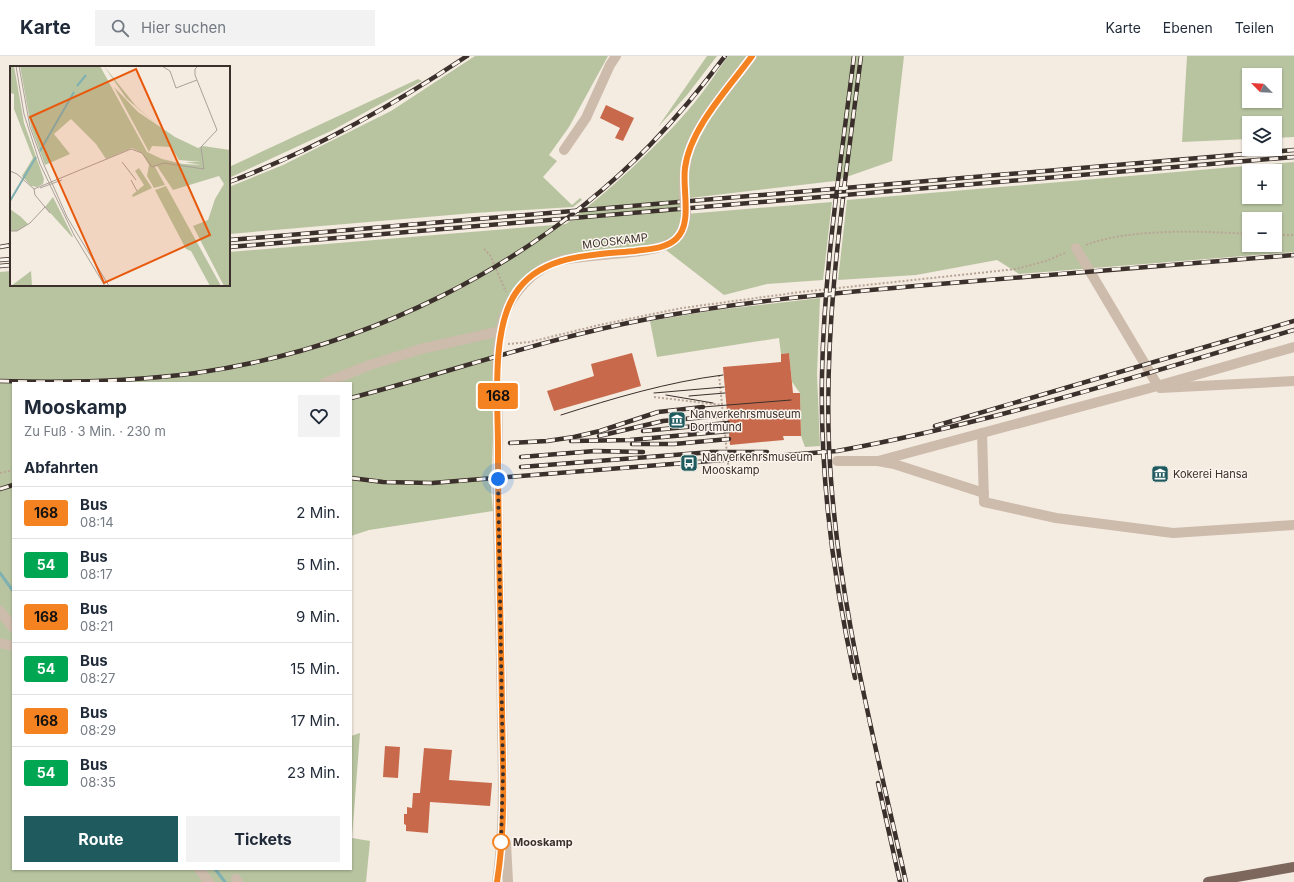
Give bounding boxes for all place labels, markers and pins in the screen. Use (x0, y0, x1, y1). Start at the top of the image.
place label: Nahverkehrsmuseum Dortmund (690, 407, 801, 434)
museum icon: Nahverkehrsmuseum Dortmund (667, 410, 687, 430)
place label: Nahverkehrsmuseum Mooskamp (702, 450, 813, 477)
bus stop icon: Nahverkehrsmuseum Mooskamp (679, 453, 699, 473)
museum icon: Kokerei Hansa (1150, 464, 1170, 484)
place label: Kokerei Hansa (1173, 467, 1248, 481)
marker: Mooskamp (492, 833, 510, 851)
place label: Mooskamp (513, 835, 573, 849)

